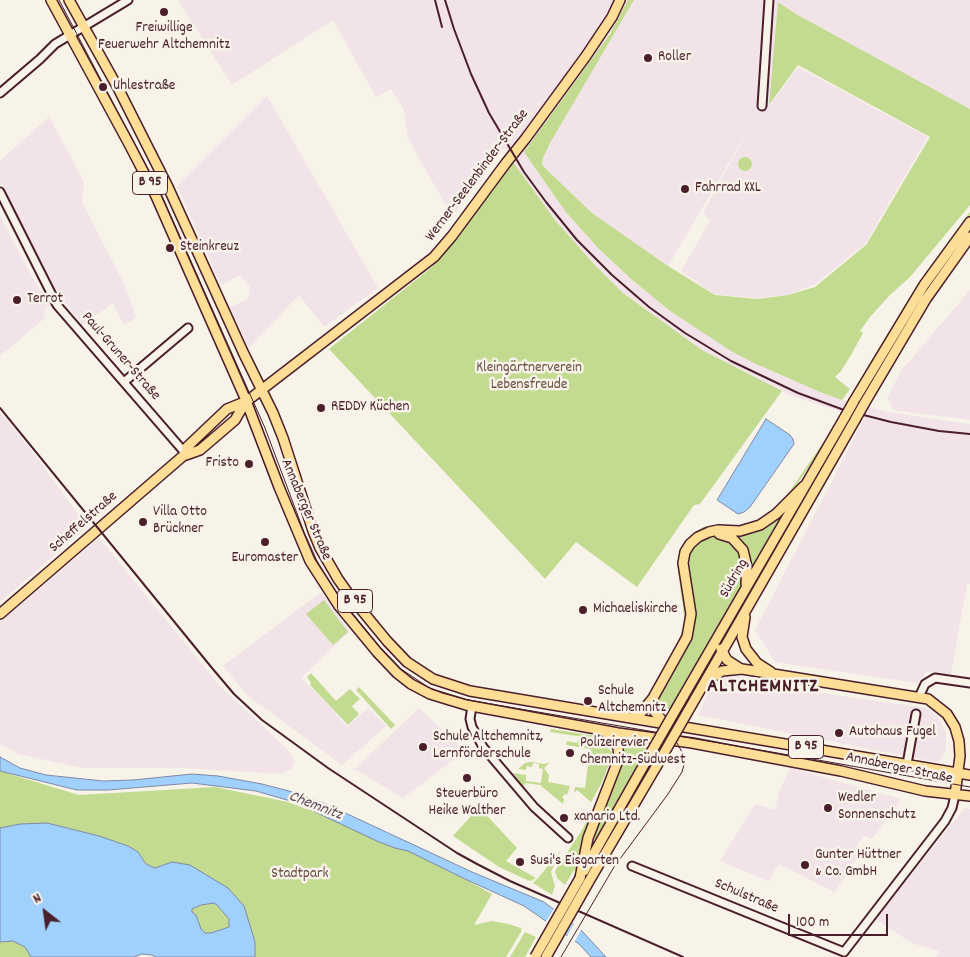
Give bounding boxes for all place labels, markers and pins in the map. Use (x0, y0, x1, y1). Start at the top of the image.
marker: Freiwillige Feuerwehr Altchemnitz (158, 6, 170, 18)
place label: Freiwillige Feuerwehr Altchemnitz (98, 20, 230, 55)
place label: Roller (658, 49, 691, 67)
marker: Roller (642, 52, 654, 64)
place label: Uhlestraße (113, 78, 175, 96)
marker: Uhlestraße (97, 81, 109, 93)
place label: Fahrrad XXL (695, 180, 761, 198)
marker: Fahrrad XXL (679, 183, 691, 195)
place label: Steinkreuz (180, 239, 239, 257)
marker: Steinkreuz (164, 242, 176, 254)
place label: Terrot (27, 291, 63, 309)
marker: Terrot (11, 294, 23, 306)
place label: REDDY Küchen (331, 399, 409, 417)
marker: REDDY Küchen (315, 402, 327, 414)
place label: Fristo (205, 455, 239, 473)
marker: Fristo (243, 458, 255, 470)
place label: Villa Otto Brückner (153, 504, 207, 539)
marker: Villa Otto Brückner (137, 516, 149, 528)
marker: Euromaster (259, 536, 271, 548)
place label: Euromaster (232, 550, 298, 568)
place label: Michaeliskirche (593, 601, 678, 619)
marker: Michaeliskirche (577, 604, 589, 616)
place label: Schule Altchemnitz (598, 683, 666, 718)
marker: Schule Altchemnitz (582, 695, 594, 707)
place label: Autohaus Fugel (849, 724, 936, 742)
marker: Autohaus Fugel (833, 727, 845, 739)
place label: Schule Altchemnitz, Lernförderschule (433, 729, 543, 764)
place label: Polizeirevier Chemnitz-Südwest (580, 735, 685, 770)
marker: Schule Altchemnitz, Lernförderschule (417, 741, 429, 753)
marker: Polizeirevier Chemnitz-Südwest (564, 747, 576, 759)
marker: Steuerbüro Heike Walther (461, 772, 473, 784)
place label: Steuerbüro Heike Walther (429, 786, 505, 821)
place label: Wedler Sonnenschutz (838, 790, 916, 825)
marker: Wedler Sonnenschutz (822, 802, 834, 814)
place label: xanario Ltd. (574, 809, 640, 827)
marker: xanario Ltd. (558, 812, 570, 824)
place label: Gunter Hüttner & Co. GmbH (815, 847, 901, 882)
place label: Susi's Eisgarten (530, 853, 619, 871)
marker: Susi's Eisgarten (514, 856, 526, 868)
marker: Gunter Hüttner & Co. GmbH (799, 859, 811, 871)

